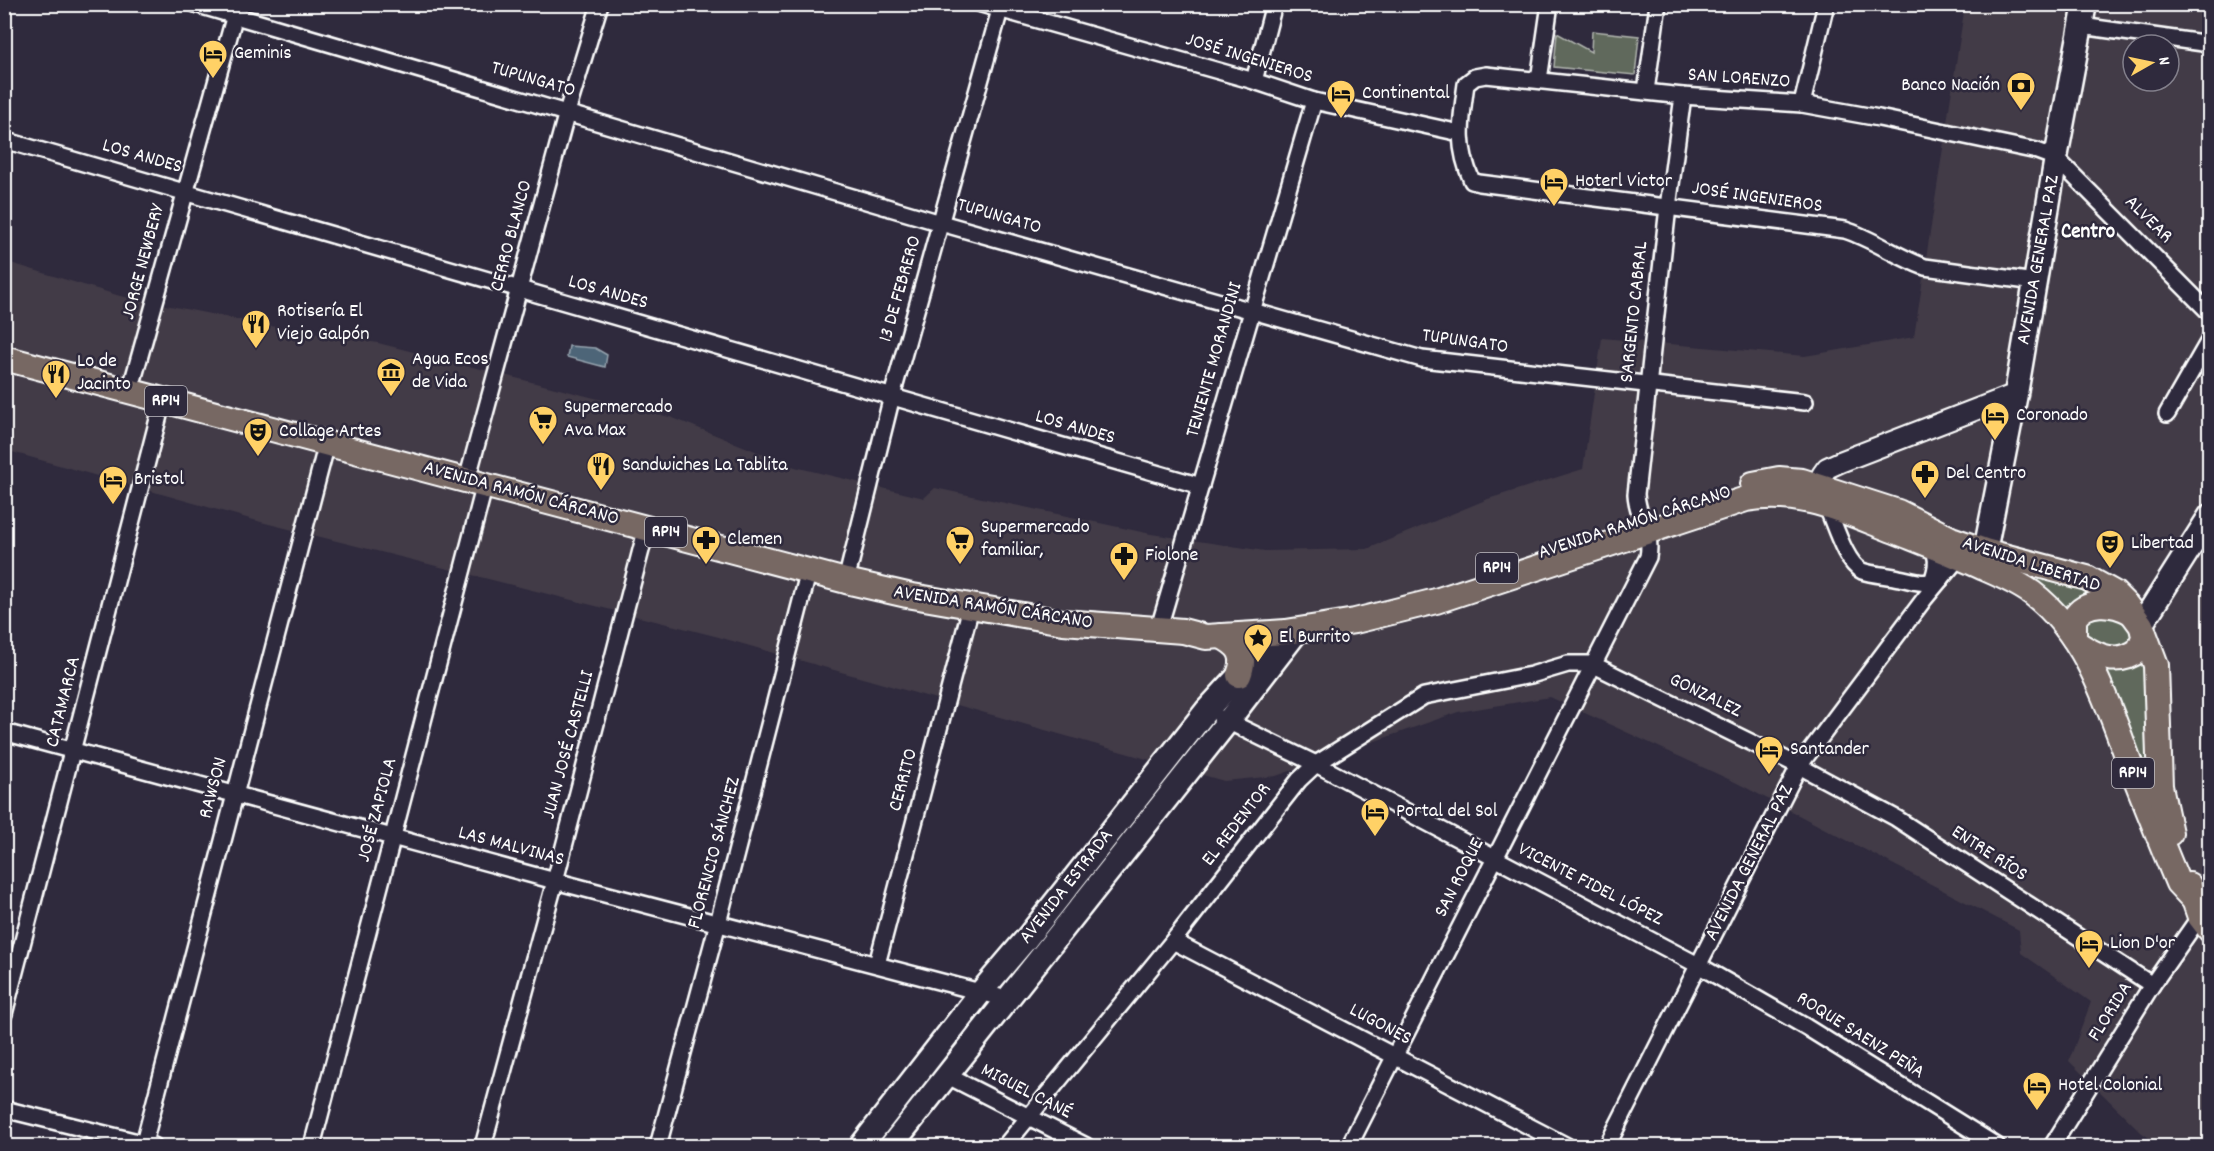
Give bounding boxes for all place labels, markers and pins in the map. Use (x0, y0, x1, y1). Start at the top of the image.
hotel icon: Geminis (197, 38, 229, 80)
place label: Geminis (234, 40, 292, 68)
bank icon: Banco Nación (2005, 70, 2037, 112)
place label: Banco Nación (1901, 72, 2000, 100)
hotel icon: Continental (1325, 78, 1357, 120)
place label: Continental (1362, 80, 1450, 108)
hotel icon: Hoterl Victor (1538, 166, 1570, 208)
place label: Hoterl Victor (1575, 168, 1673, 196)
place label: Rotisería El Viejo Galpón (277, 298, 369, 349)
restaurant icon: Rotisería El Viejo Galpón (240, 308, 272, 350)
place label: Agua Ecos de Vida (412, 346, 489, 397)
place label: Lo de Jacinto (77, 348, 131, 399)
museum icon: Agua Ecos de Vida (375, 356, 407, 398)
restaurant icon: Lo de Jacinto (40, 358, 72, 400)
place label: Supermercado Ava Max (564, 394, 673, 445)
hotel icon: Coronado (1979, 400, 2011, 442)
place label: Coronado (2016, 402, 2088, 430)
supermarket icon: Supermercado Ava Max (527, 404, 559, 446)
theatre icon: Collage Artes (242, 416, 274, 458)
place label: Collage Artes (279, 418, 382, 446)
restaurant icon: Sandwiches La Tablita (585, 450, 617, 492)
place label: Sandwiches La Tablita (622, 452, 788, 480)
pharmacy icon: Del Centro (1909, 458, 1941, 500)
place label: Del Centro (1946, 460, 2026, 488)
hotel icon: Bristol (97, 464, 129, 506)
place label: Bristol (134, 466, 184, 494)
place label: Supermercado familiar, (981, 514, 1090, 565)
pharmacy icon: Clemen (690, 524, 722, 566)
supermarket icon: Supermercado familiar, (944, 524, 976, 566)
place label: Clemen (727, 526, 782, 554)
theatre icon: Libertad (2094, 528, 2126, 570)
place label: Libertad (2131, 530, 2194, 558)
pharmacy icon: Fiolone (1108, 540, 1140, 582)
place label: Fiolone (1145, 542, 1198, 570)
place icon: El Burrito (1242, 622, 1274, 664)
place label: El Burrito (1279, 624, 1350, 652)
hotel icon: Santander (1753, 734, 1785, 776)
place label: Santander (1790, 736, 1870, 764)
hotel icon: Portal del Sol (1359, 796, 1391, 838)
place label: Portal del Sol (1396, 798, 1498, 826)
hotel icon: Lion D'or (2073, 928, 2105, 970)
place label: Lion D'or (2110, 930, 2176, 958)
hotel icon: Hotel Colonial (2021, 1070, 2053, 1112)
place label: Hotel Colonial (2058, 1072, 2162, 1100)

